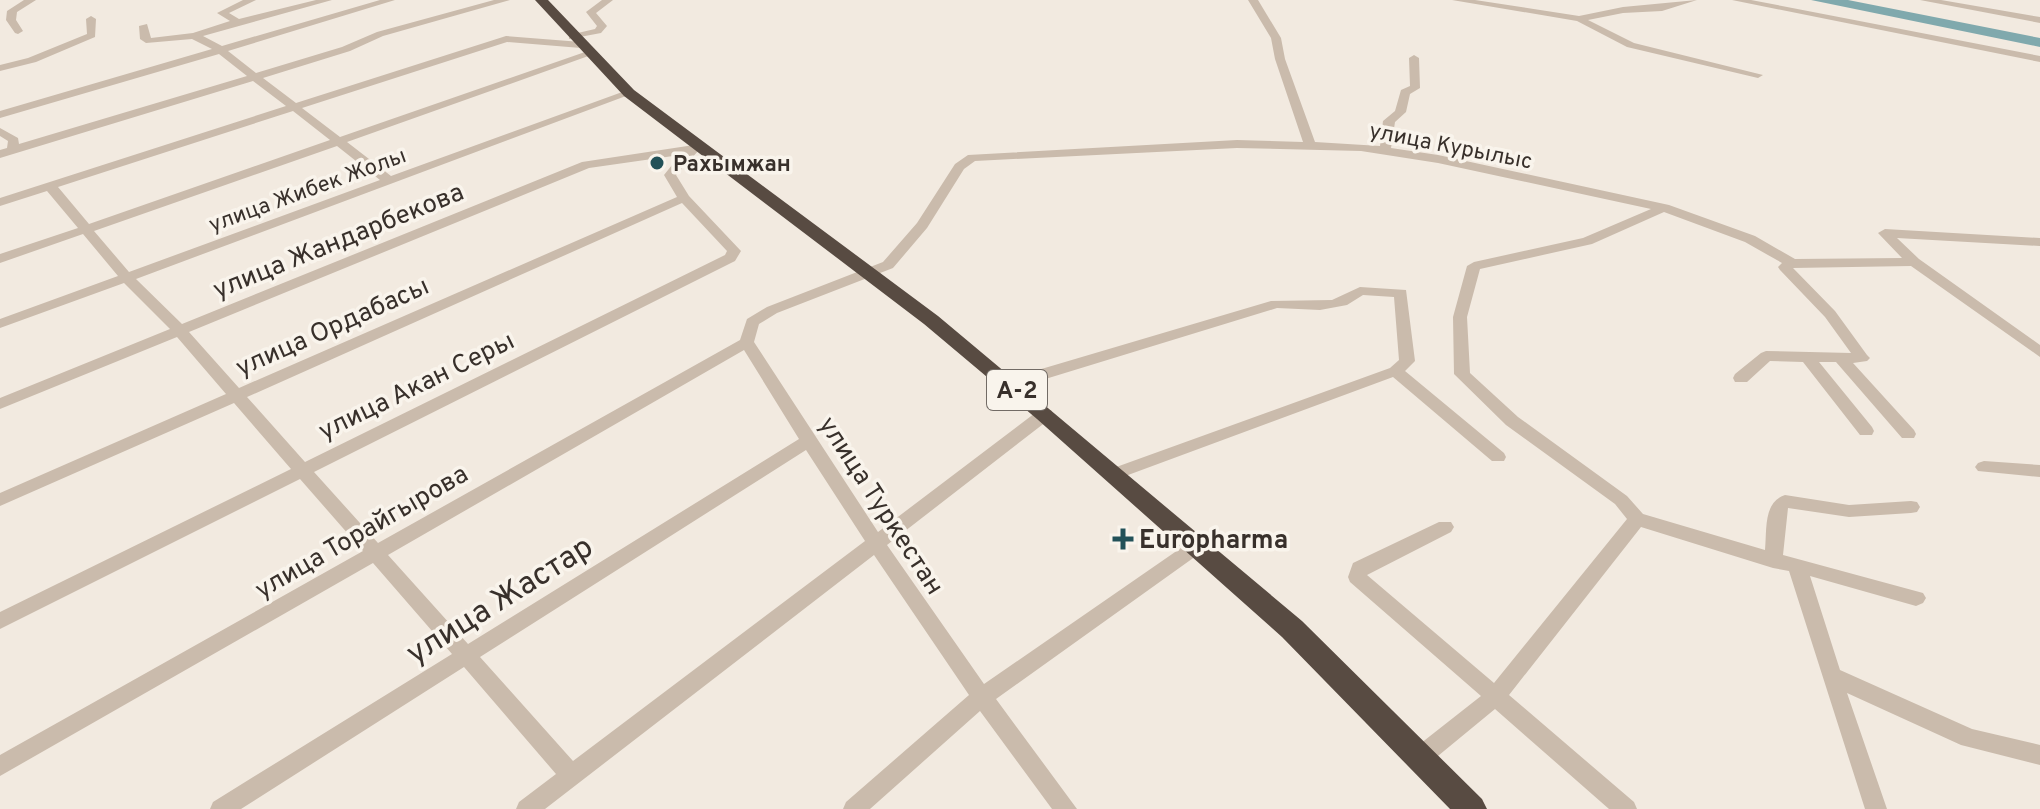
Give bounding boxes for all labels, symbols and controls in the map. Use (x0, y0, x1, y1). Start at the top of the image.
street label: улица Курылыс (1367, 118, 1534, 176)
street label: улица Жибек Жолы (206, 143, 410, 240)
place label: Рахымжан (673, 152, 791, 179)
marker: Рахымжан (648, 154, 666, 172)
street label: улица Жандарбекова (209, 177, 469, 308)
street label: улица Ордабасы (231, 271, 435, 386)
street label: улица Акан Серы (314, 326, 520, 449)
road number: A-2 (987, 370, 1047, 410)
street label: улица Туркестан (810, 411, 950, 602)
street label: улица Торайгырова (250, 459, 475, 608)
place label: Europharma (1139, 525, 1288, 558)
street label: улица Жастар (400, 528, 602, 675)
marker: Europharma (1114, 530, 1132, 548)

